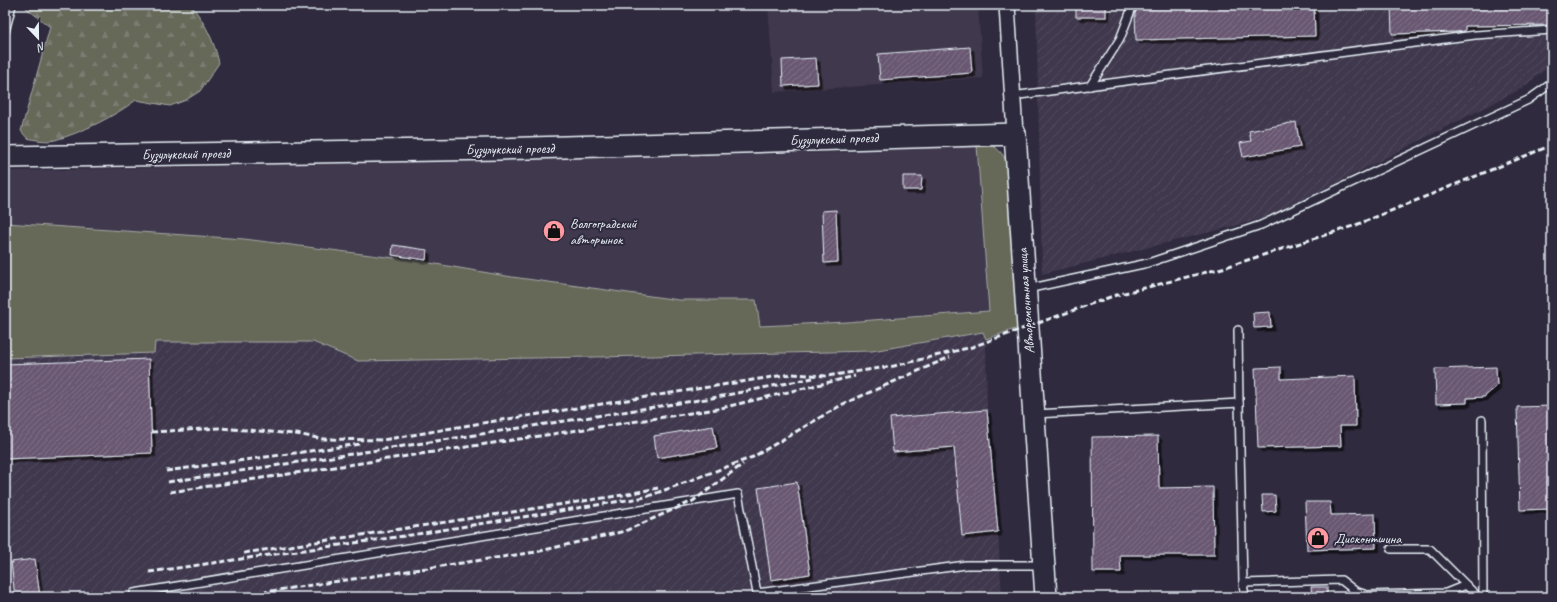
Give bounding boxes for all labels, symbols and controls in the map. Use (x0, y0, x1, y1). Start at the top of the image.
north arrow (18, 18, 58, 58)
text: N (34, 40, 48, 56)
street label: Бузулукский проезд (790, 129, 880, 149)
street label: Бузулукский проезд (466, 140, 556, 158)
street label: Бузулукский проезд (142, 145, 232, 163)
place label: Волгоградский авторынок (570, 215, 638, 248)
shop icon: Волгоградский авторынок (541, 218, 567, 244)
street label: Авторемонтная улица (1014, 247, 1038, 354)
shop icon: Дисконтшина (1305, 525, 1331, 551)
place label: Дисконтшина (1334, 530, 1402, 547)

